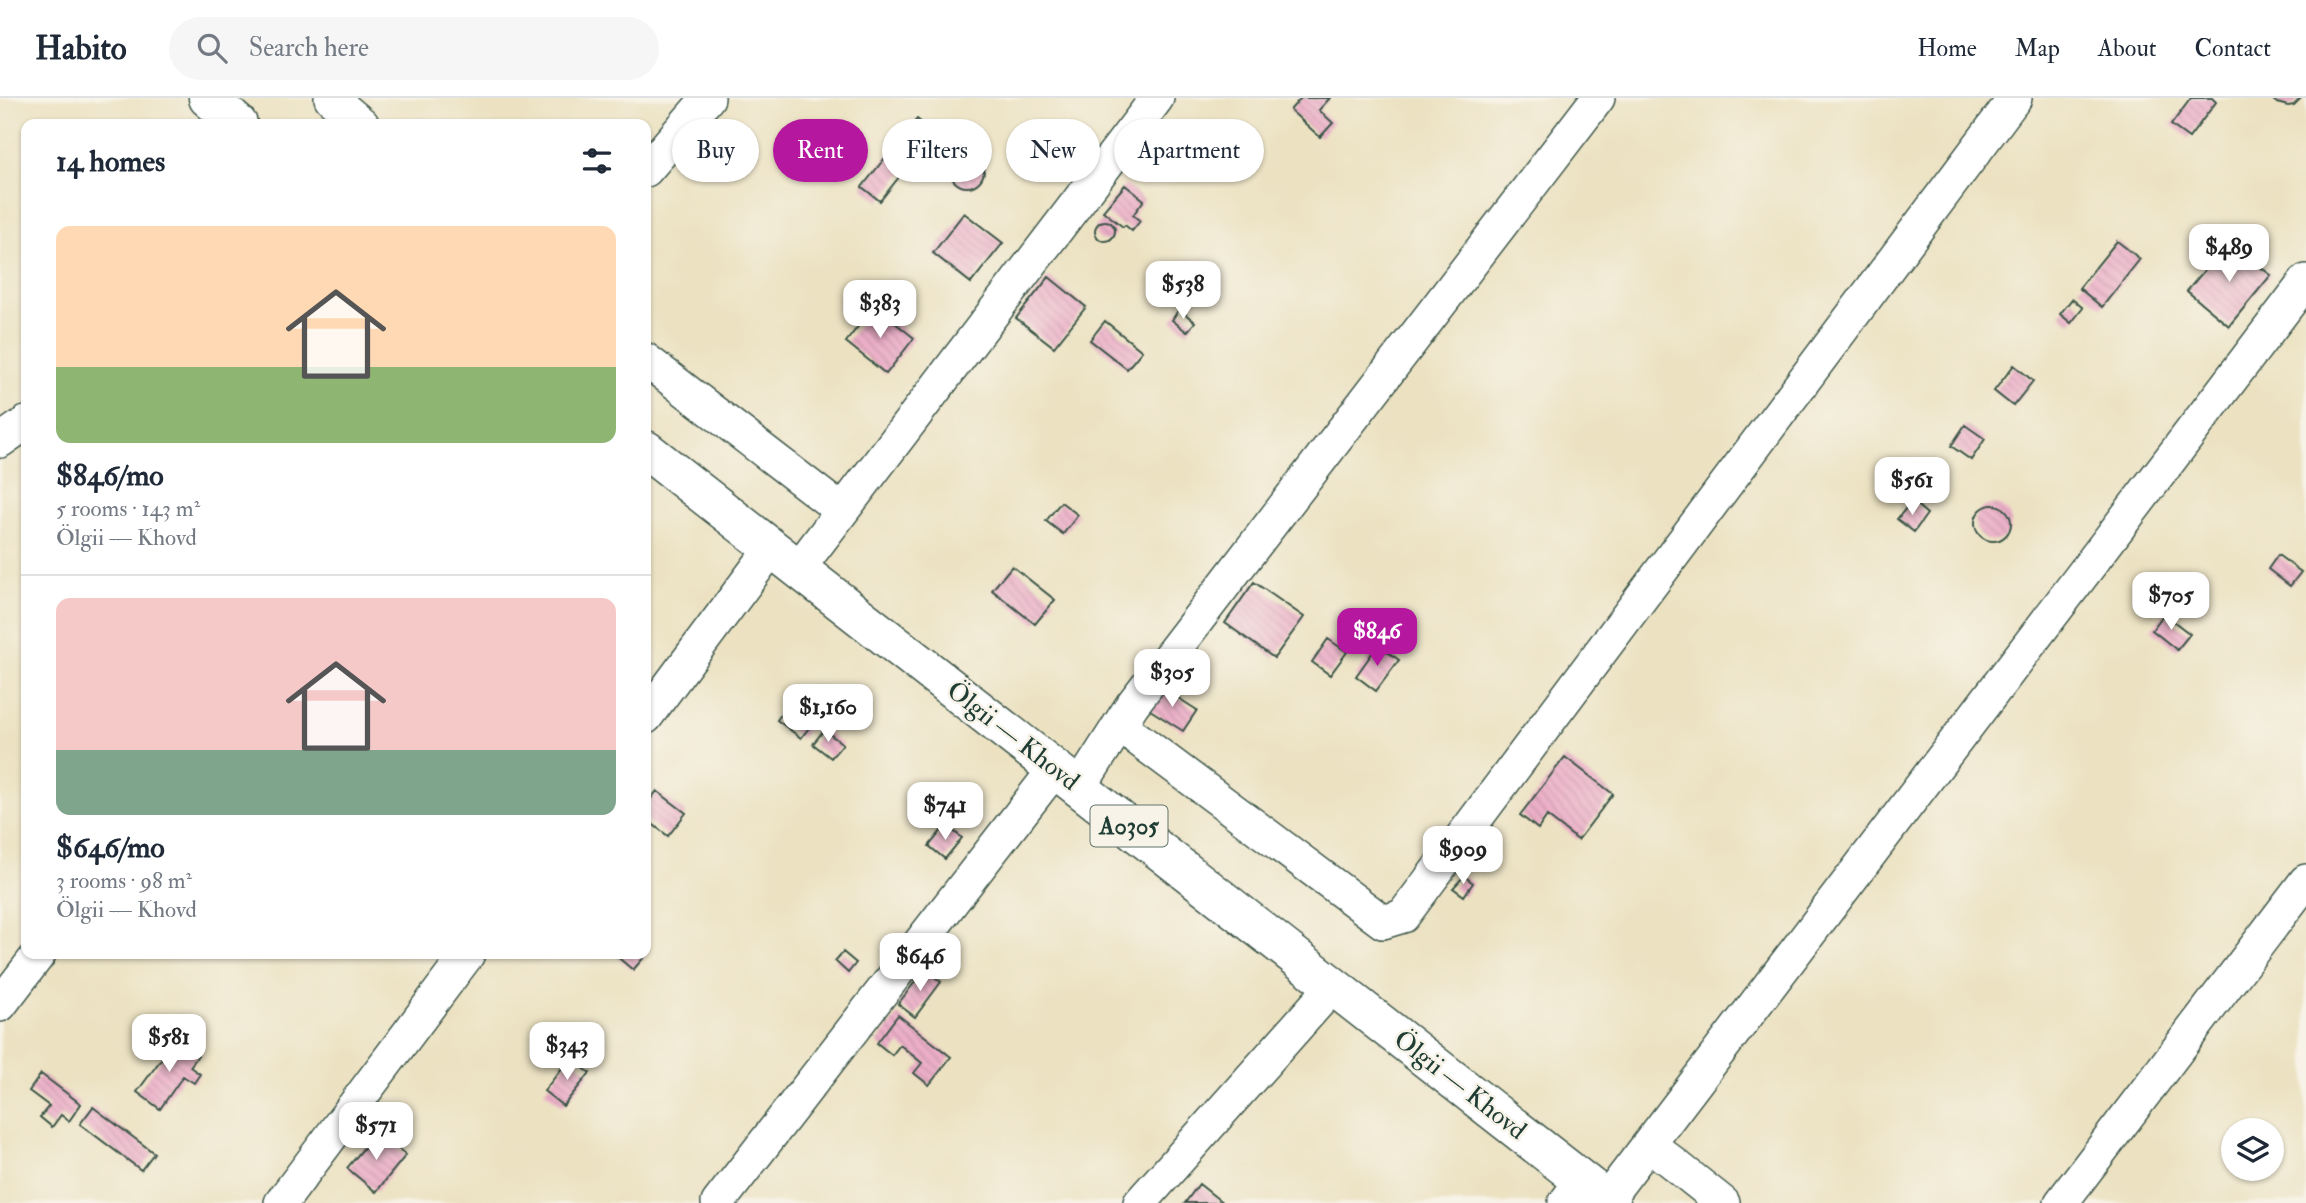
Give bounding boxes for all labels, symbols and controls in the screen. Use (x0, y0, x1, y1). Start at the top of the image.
search box (169, 17, 659, 80)
text: Habito (35, 28, 127, 69)
icon: search (193, 29, 231, 67)
text: Search here (249, 32, 369, 64)
text: Home (1917, 33, 1977, 64)
text: Map (2015, 33, 2060, 64)
text: About (2098, 33, 2157, 64)
text: Contact (2195, 33, 2271, 64)
chip: Buy (672, 119, 759, 182)
chip: Rent (773, 119, 868, 182)
chip: Filters (882, 119, 992, 182)
chip: New (1006, 119, 1100, 182)
chip: Apartment (1114, 119, 1264, 182)
icon: filters (578, 142, 616, 180)
text: 14 homes (56, 143, 165, 180)
pin: $489 (2188, 225, 2270, 284)
text: $489 (2205, 232, 2253, 261)
pin: $538 (1142, 262, 1224, 321)
text: $538 (1162, 269, 1204, 298)
icon: home (273, 271, 399, 397)
pin: $383 (839, 280, 921, 340)
text: $383 (859, 288, 901, 317)
text: $846/mo (56, 457, 164, 494)
pin: $561 (1871, 458, 1953, 517)
text: $561 (1891, 465, 1933, 494)
text: 5 rooms · 143 m² (56, 494, 200, 523)
text: Ölgii — Khovd (56, 523, 197, 552)
pin: $705 (2130, 573, 2212, 632)
text: $705 (2148, 580, 2194, 609)
pin: $846 (1336, 608, 1418, 668)
text: $846 (1353, 616, 1401, 645)
icon: home (273, 643, 399, 769)
pin: $305 (1131, 650, 1213, 709)
text: $305 (1150, 657, 1194, 686)
street label: Ölgii — Khovd (940, 674, 1086, 798)
pin: $1,160 (771, 684, 885, 744)
text: $1,160 (799, 692, 857, 721)
pin: $741 (904, 782, 986, 842)
text: $741 (923, 790, 967, 819)
road number: A0305 (1090, 806, 1168, 846)
pin: $909 (1422, 826, 1504, 886)
text: $646/mo (56, 829, 165, 866)
text: $909 (1439, 834, 1487, 863)
text: 3 rooms · 98 m² (56, 866, 192, 895)
text: Ölgii — Khovd (56, 895, 197, 924)
pin: $646 (879, 934, 961, 993)
text: $646 (896, 941, 944, 970)
pin: $581 (128, 1014, 210, 1074)
text: $581 (148, 1022, 190, 1051)
pin: $343 (526, 1023, 608, 1082)
street label: Ölgii — Khovd (1387, 1023, 1533, 1147)
text: $343 (545, 1030, 589, 1059)
pin: $571 (335, 1102, 417, 1162)
text: $571 (355, 1110, 397, 1139)
map controls (2221, 1118, 2284, 1181)
button: layers (2221, 1118, 2284, 1181)

